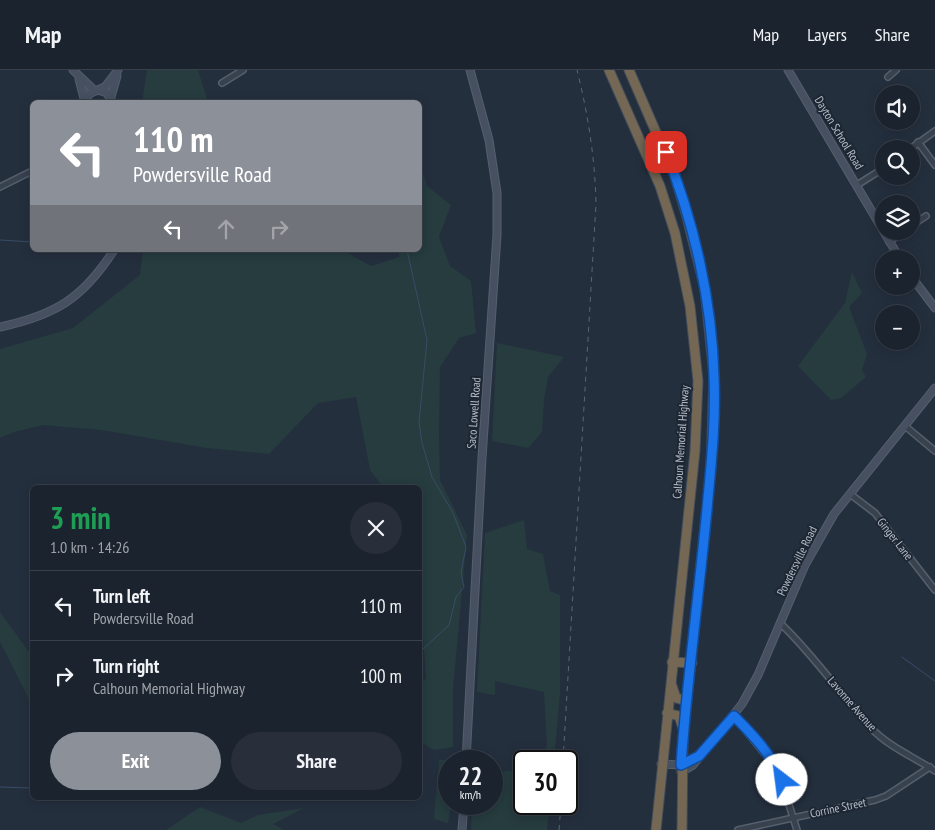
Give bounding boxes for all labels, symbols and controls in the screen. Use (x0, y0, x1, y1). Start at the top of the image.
text: Map (25, 19, 62, 50)
text: Map (753, 23, 779, 46)
text: Layers (807, 23, 847, 46)
text: Share (875, 23, 910, 46)
map controls (875, 85, 920, 350)
button: sound (875, 85, 920, 130)
street label: Dayton School Road (812, 93, 867, 172)
text: 110 m (133, 116, 214, 162)
icon: left (50, 120, 115, 185)
pin (645, 131, 687, 173)
icon: arrive (652, 138, 680, 166)
button: search (875, 140, 920, 185)
text: Powdersville Road (133, 160, 272, 188)
button: layers (875, 195, 920, 240)
icon: left (159, 215, 187, 243)
icon: ahead (212, 215, 240, 243)
icon: right (265, 215, 293, 243)
button: + (875, 250, 920, 295)
button: − (875, 305, 920, 350)
street label: Saco Lowell Road (464, 377, 483, 449)
street label: Calhoun Memorial Highway (669, 384, 692, 499)
text: 3 min (50, 498, 111, 537)
button: close (350, 502, 402, 554)
street label: Ginger Lane (874, 515, 917, 563)
street label: Powdersville Road (773, 524, 820, 598)
text: 1.0 km · 14:26 (50, 537, 130, 557)
text: Turn left (93, 584, 150, 608)
icon: left (50, 592, 78, 620)
text: 110 m (360, 594, 402, 618)
text: Powdersville Road (93, 608, 194, 628)
text: Turn right (93, 654, 159, 678)
icon: right (50, 662, 78, 690)
text: 100 m (360, 664, 402, 688)
street label: Lavonne Avenue (825, 673, 880, 734)
text: Calhoun Memorial Highway (93, 678, 245, 698)
button: Exit (50, 732, 221, 790)
button: Share (231, 732, 402, 790)
speed limit sign: 30 (513, 750, 578, 815)
position arrow (755, 753, 807, 805)
text: 22 (459, 760, 482, 792)
text: km/h (460, 787, 481, 802)
street label: Corrine Street (808, 794, 868, 821)

